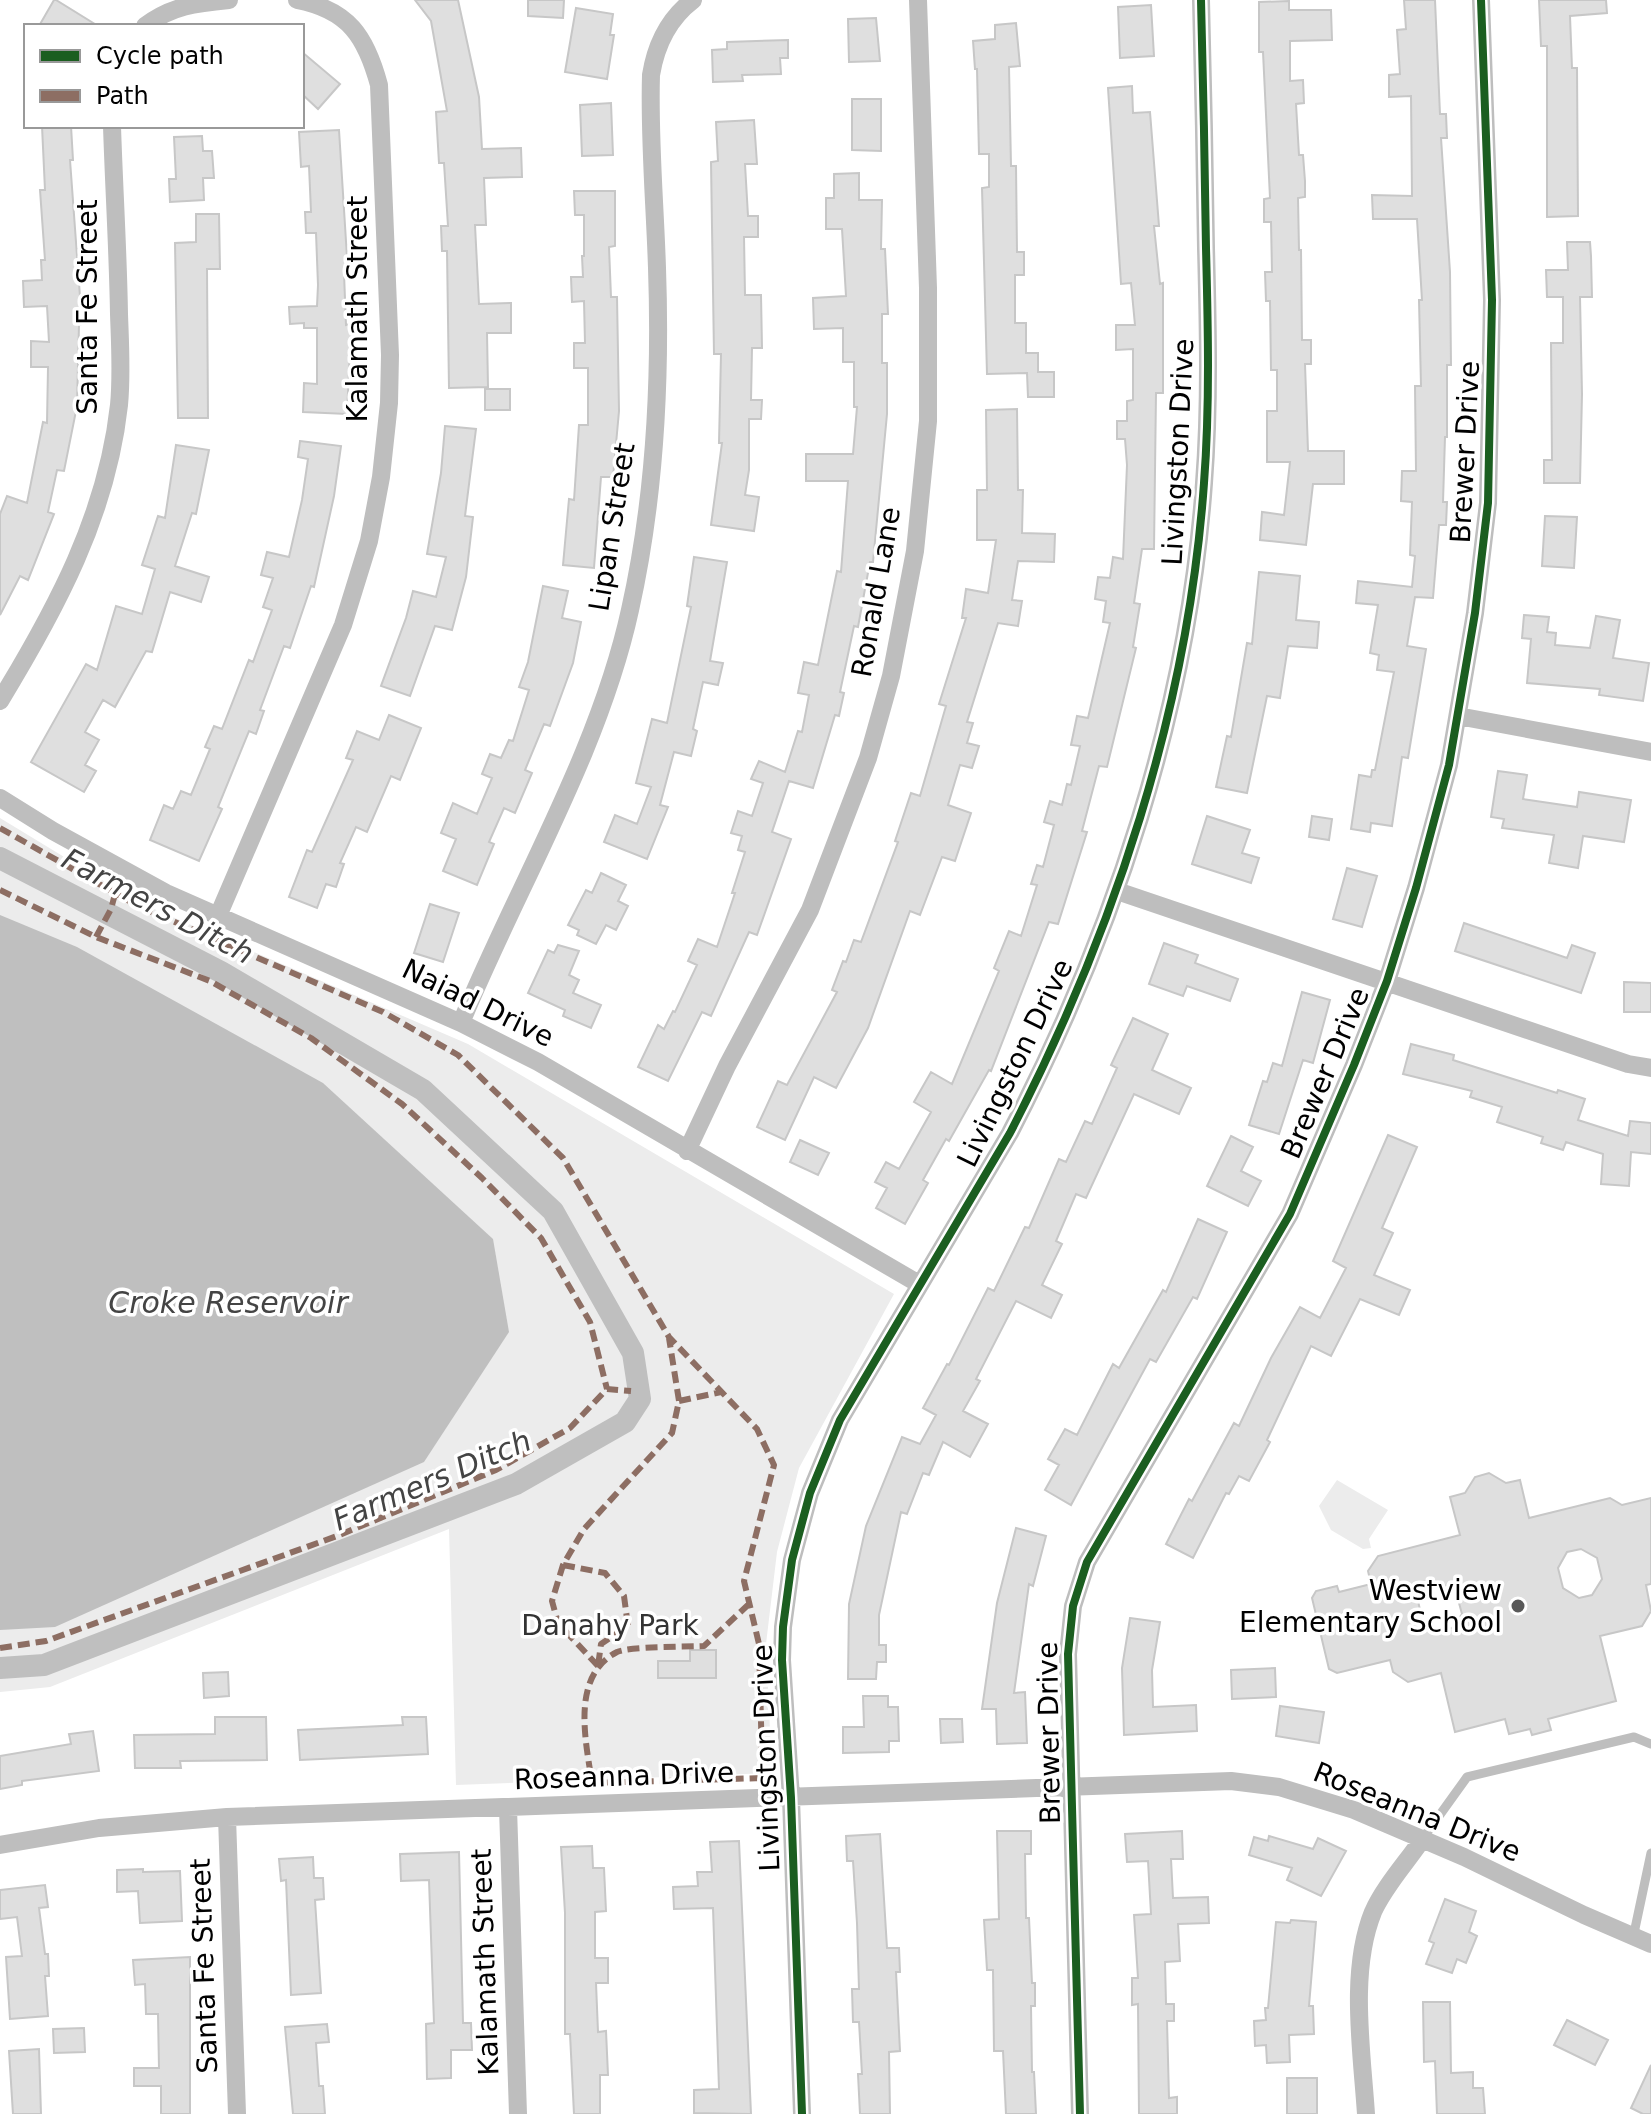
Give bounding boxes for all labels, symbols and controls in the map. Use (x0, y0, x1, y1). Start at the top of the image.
legend (24, 24, 304, 128)
text: Cycle path (96, 42, 224, 70)
text: Path (96, 82, 149, 110)
street label: Kalamath Street (341, 195, 374, 423)
street label: Santa Fe Street (71, 199, 104, 415)
street label: Livingston Drive (1156, 338, 1200, 566)
street label: Brewer Drive (1444, 360, 1486, 544)
street label: Lipan Street (582, 440, 642, 614)
street label: Ronald Lane (845, 504, 907, 680)
water label: Farmers Ditch (56, 841, 260, 971)
street label: Naiad Drive (397, 952, 559, 1054)
street label: Livingston Drive (950, 954, 1080, 1172)
street label: Brewer Drive (1274, 983, 1376, 1163)
water label: Croke Reservoir (108, 1285, 349, 1320)
water label: Farmers Ditch (328, 1422, 536, 1538)
place label: Westview Elementary School (1239, 1574, 1502, 1639)
marker: Westview Elementary School (1509, 1597, 1527, 1615)
park label: Danahy Park (521, 1609, 699, 1642)
street label: Brewer Drive (1031, 1641, 1067, 1825)
street label: Livingston Drive (746, 1644, 786, 1872)
street label: Roseanna Drive (1309, 1755, 1525, 1869)
street label: Roseanna Drive (513, 1756, 735, 1796)
street label: Kalamath Street (465, 1848, 505, 2076)
street label: Santa Fe Street (184, 1858, 224, 2074)

